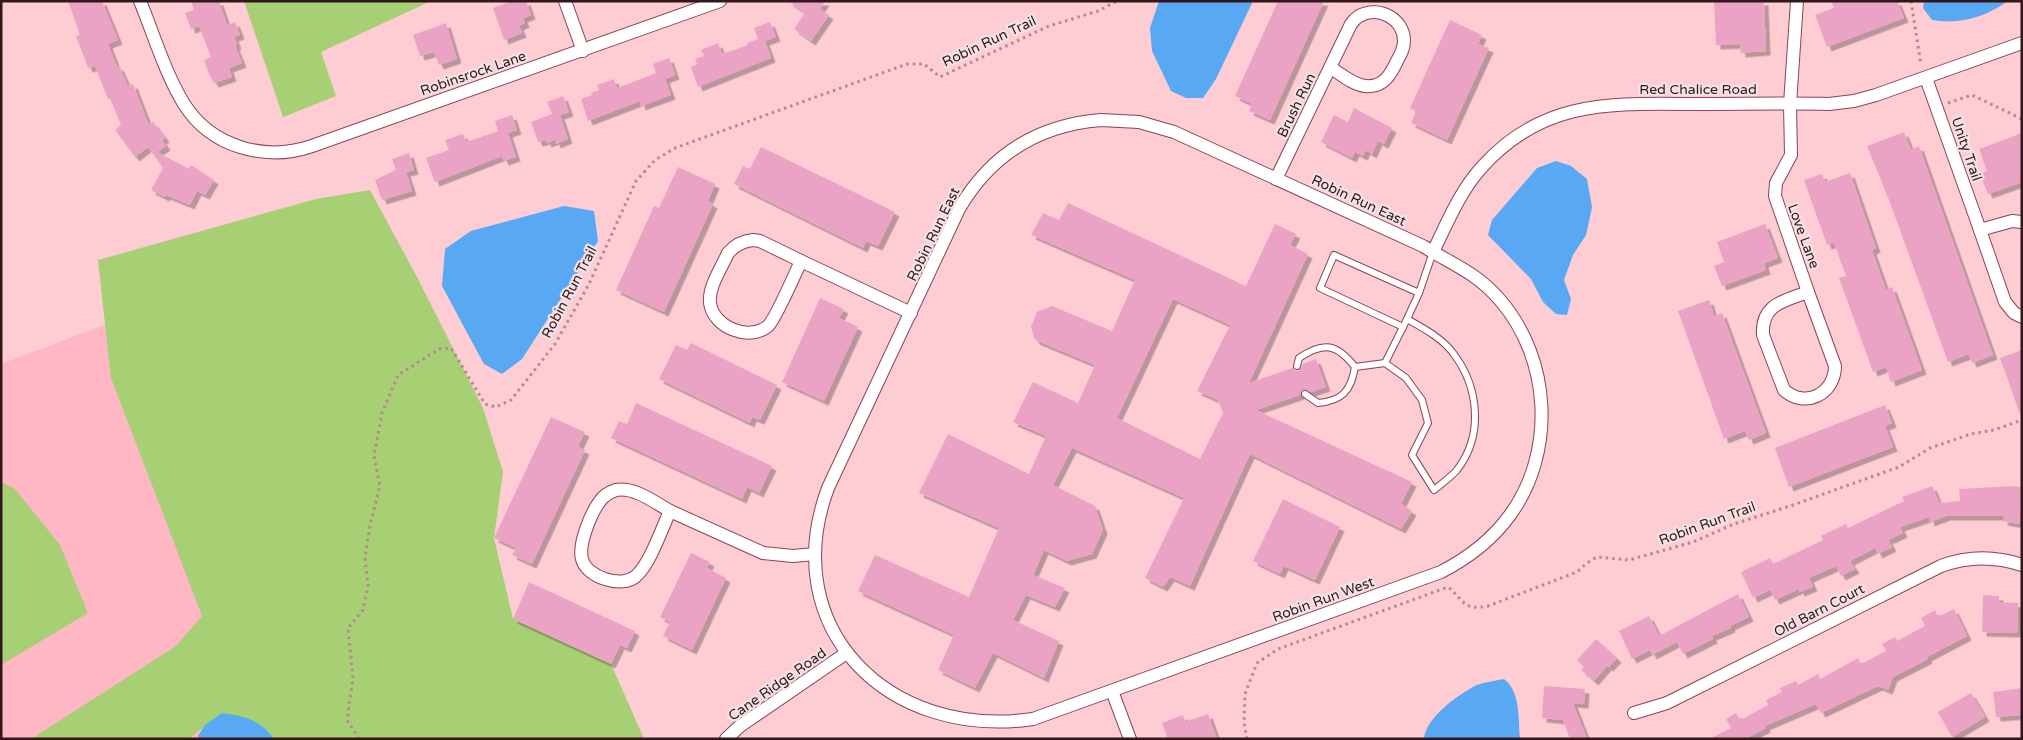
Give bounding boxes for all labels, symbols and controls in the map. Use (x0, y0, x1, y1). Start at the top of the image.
street label: Robin Run Trail (940, 12, 1039, 71)
street label: Robinsrock Lane (418, 47, 528, 100)
street label: Brush Run (1274, 70, 1319, 140)
street label: Red Chalice Road (1639, 81, 1757, 98)
street label: Unity Trail (1948, 115, 1985, 183)
street label: Robin Run East (1309, 171, 1409, 230)
street label: Robin Run East (903, 184, 964, 284)
street label: Love Lane (1784, 201, 1823, 271)
street label: Robin Run Trail (538, 243, 601, 341)
street label: Robin Run Trail (1657, 498, 1758, 549)
street label: Robin Run West (1270, 573, 1377, 626)
street label: Old Barn Court (1771, 580, 1868, 641)
street label: Cane Ridge Road (725, 644, 829, 725)

